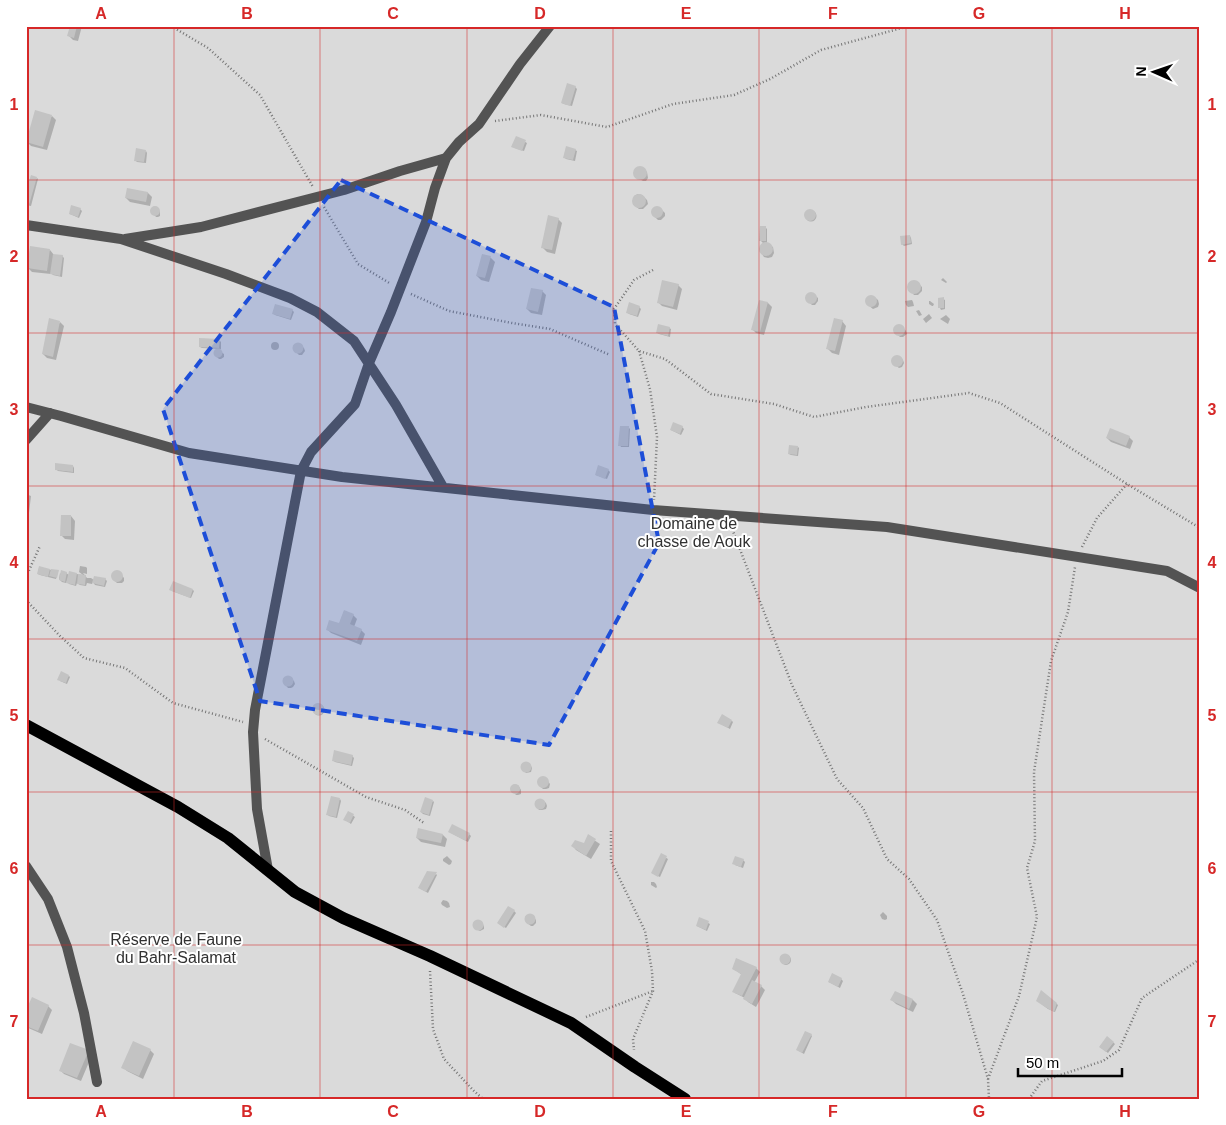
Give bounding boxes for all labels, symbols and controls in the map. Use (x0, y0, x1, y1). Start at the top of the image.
text: A (95, 5, 107, 22)
text: B (241, 5, 253, 22)
text: C (387, 5, 399, 22)
text: D (534, 5, 546, 22)
text: E (681, 5, 692, 22)
text: F (828, 5, 838, 22)
text: G (973, 5, 985, 22)
text: H (1119, 5, 1131, 22)
north arrow (1128, 48, 1178, 98)
text: N (1133, 66, 1149, 77)
text: 1 (10, 96, 19, 113)
text: 1 (1208, 96, 1217, 113)
text: 2 (10, 248, 19, 265)
text: 2 (1208, 248, 1217, 265)
text: 3 (10, 401, 19, 418)
text: 3 (1208, 401, 1217, 418)
park label: Domaine de chasse de Aouk (638, 515, 751, 550)
text: 4 (10, 554, 19, 571)
text: 4 (1208, 554, 1217, 571)
text: 5 (10, 707, 19, 724)
text: 5 (1208, 707, 1217, 724)
text: 6 (10, 860, 19, 877)
text: 6 (1208, 860, 1217, 877)
park label: Réserve de Faune du Bahr-Salamat (110, 931, 242, 966)
text: 7 (10, 1013, 19, 1030)
text: 7 (1208, 1013, 1217, 1030)
scale bar (1018, 1045, 1122, 1077)
text: 50 m (1026, 1054, 1059, 1071)
text: A (95, 1103, 107, 1120)
text: B (241, 1103, 253, 1120)
text: C (387, 1103, 399, 1120)
text: D (534, 1103, 546, 1120)
text: E (681, 1103, 692, 1120)
text: F (828, 1103, 838, 1120)
text: G (973, 1103, 985, 1120)
text: H (1119, 1103, 1131, 1120)

